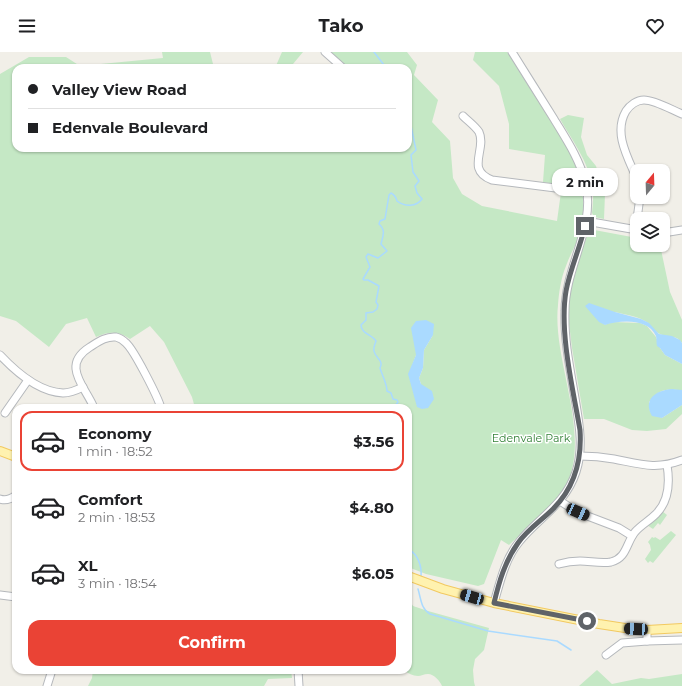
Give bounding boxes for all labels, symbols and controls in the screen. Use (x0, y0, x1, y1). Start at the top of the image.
icon: menu (16, 15, 38, 37)
text: Tako (319, 15, 363, 37)
icon: heart (644, 15, 666, 37)
text: Valley View Road (52, 80, 187, 99)
text: Edenvale Boulevard (52, 118, 208, 137)
north arrow (630, 164, 670, 204)
map controls (630, 164, 670, 252)
callout: 2 min (552, 168, 618, 196)
text: 2 min (566, 174, 604, 190)
button: layers (630, 212, 670, 252)
route end (576, 217, 594, 235)
icon: car (30, 423, 66, 459)
text: Economy (78, 424, 151, 443)
park label: Edenvale Park (492, 431, 571, 445)
text: $3.56 (353, 432, 394, 451)
text: 1 min · 18:52 (78, 443, 153, 459)
icon: car (30, 489, 66, 525)
text: Comfort (78, 490, 143, 509)
text: $4.80 (349, 498, 394, 517)
car (565, 502, 591, 522)
text: 2 min · 18:53 (78, 509, 155, 525)
icon: car (30, 555, 66, 591)
text: XL (78, 556, 97, 575)
text: $6.05 (352, 564, 394, 583)
text: 3 min · 18:54 (78, 575, 157, 591)
car (459, 588, 485, 606)
route start (578, 612, 596, 630)
button: Confirm (28, 620, 396, 666)
car (624, 622, 648, 636)

